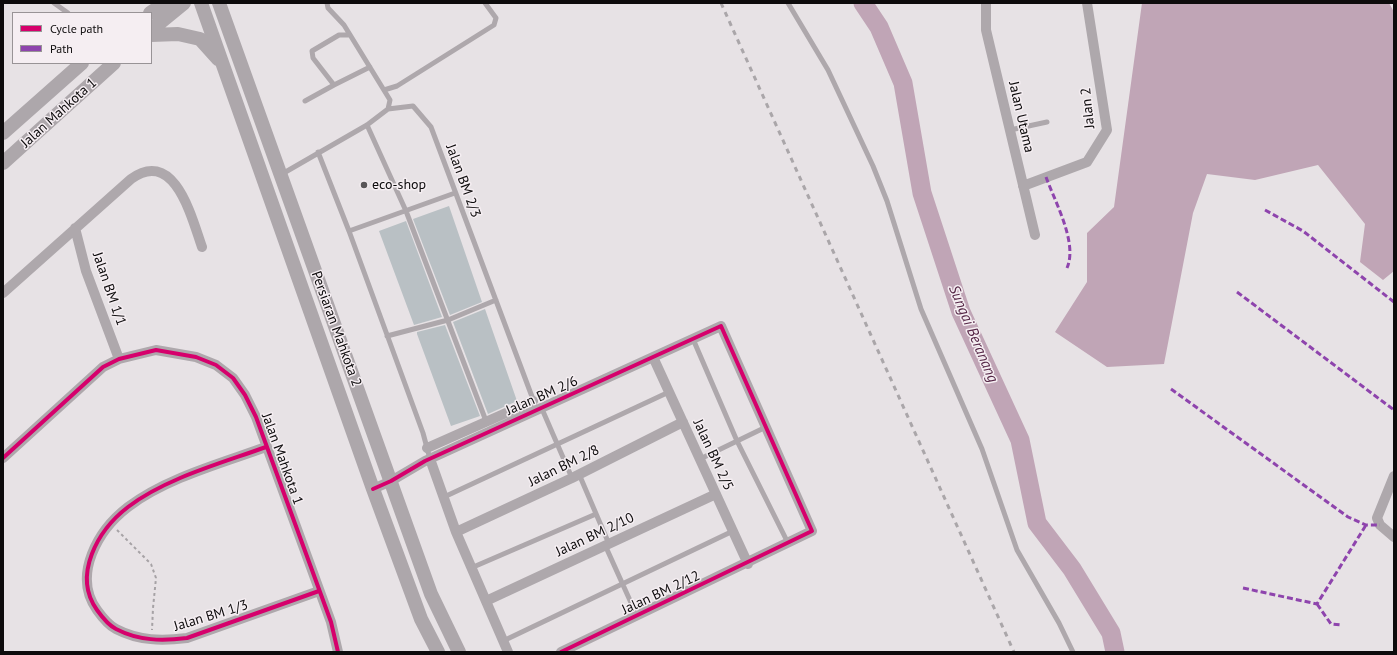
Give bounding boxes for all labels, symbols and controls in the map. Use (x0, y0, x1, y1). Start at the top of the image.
legend (12, 12, 152, 64)
text: Cycle path (50, 21, 103, 36)
text: Path (50, 41, 73, 56)
street label: Jalan Mahkota 1 (18, 75, 100, 151)
street label: Jalan Utama (1005, 80, 1037, 154)
street label: Jalan 2 (1077, 87, 1099, 129)
street label: Jalan BM 2/3 (442, 142, 484, 220)
place label: eco-shop (372, 177, 426, 193)
marker: eco-shop (359, 180, 369, 190)
street label: Jalan BM 1/1 (89, 250, 129, 328)
street label: Persiaran Mahkota 2 (307, 269, 365, 389)
water label: Sungai Beranang (944, 283, 1002, 385)
street label: Jalan BM 2/6 (504, 373, 580, 419)
street label: Jalan Mahkota 1 (258, 411, 306, 507)
street label: Jalan BM 2/5 (689, 417, 737, 493)
street label: Jalan BM 2/8 (526, 442, 602, 490)
street label: Jalan BM 2/10 (553, 510, 637, 560)
street label: Jalan BM 2/12 (619, 568, 703, 618)
street label: Jalan BM 1/3 (172, 597, 250, 635)

